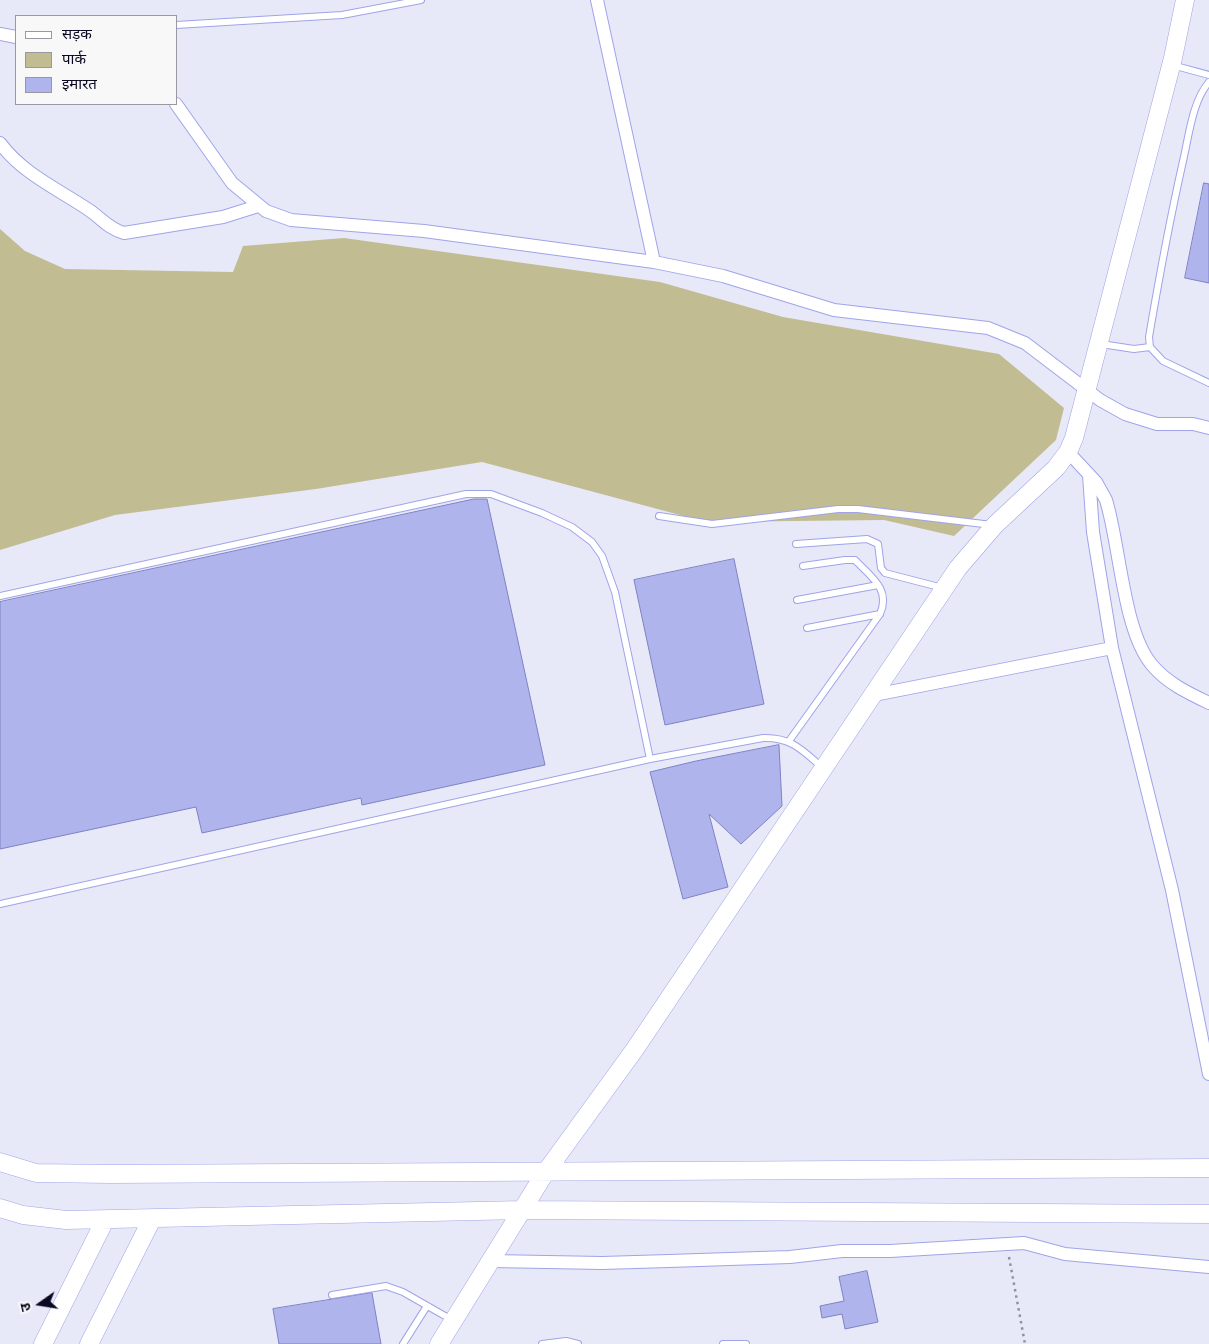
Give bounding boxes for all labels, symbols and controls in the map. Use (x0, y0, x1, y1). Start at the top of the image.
legend (15, 15, 178, 105)
text: सड़क (62, 25, 92, 43)
text: पार्क (62, 50, 86, 68)
text: इमारत (62, 75, 97, 93)
north arrow (15, 1279, 65, 1329)
text: उ (17, 1302, 34, 1313)

